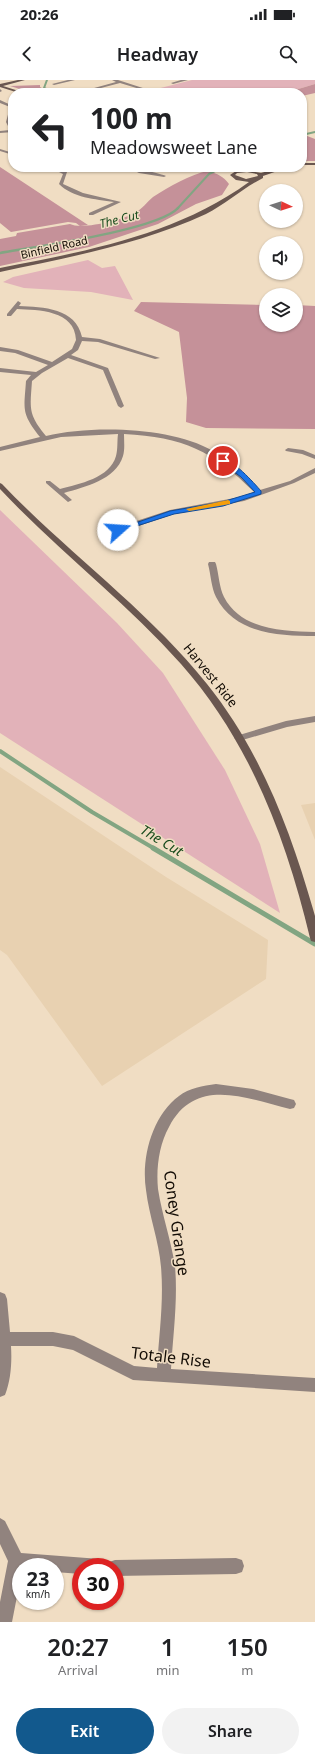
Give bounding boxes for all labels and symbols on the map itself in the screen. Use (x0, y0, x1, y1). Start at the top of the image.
north arrow (259, 184, 303, 228)
water label: The Cut (98, 206, 141, 232)
street label: Binfield Road (19, 232, 89, 262)
pin (206, 444, 240, 478)
position arrow (97, 509, 139, 551)
street label: Harvest Ride (180, 639, 242, 711)
water label: The Cut (137, 820, 188, 861)
street label: Coney Grange (159, 1169, 195, 1277)
street label: Totale Rise (130, 1341, 212, 1373)
speed limit sign: 30 (72, 1558, 124, 1610)

